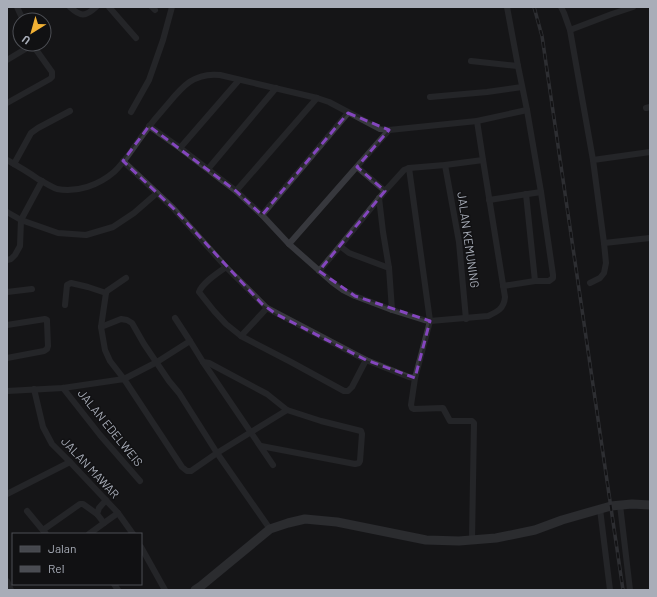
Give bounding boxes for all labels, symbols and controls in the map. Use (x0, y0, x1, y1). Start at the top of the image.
north arrow (12, 12, 52, 52)
text: U (19, 33, 32, 48)
street label: JALAN KEMUNING (455, 191, 483, 289)
street label: JALAN EDELWEIS (75, 386, 146, 469)
street label: JALAN MAWAR (59, 434, 123, 501)
legend (12, 533, 142, 585)
text: Jalan (48, 541, 76, 555)
text: Rel (48, 561, 64, 575)

